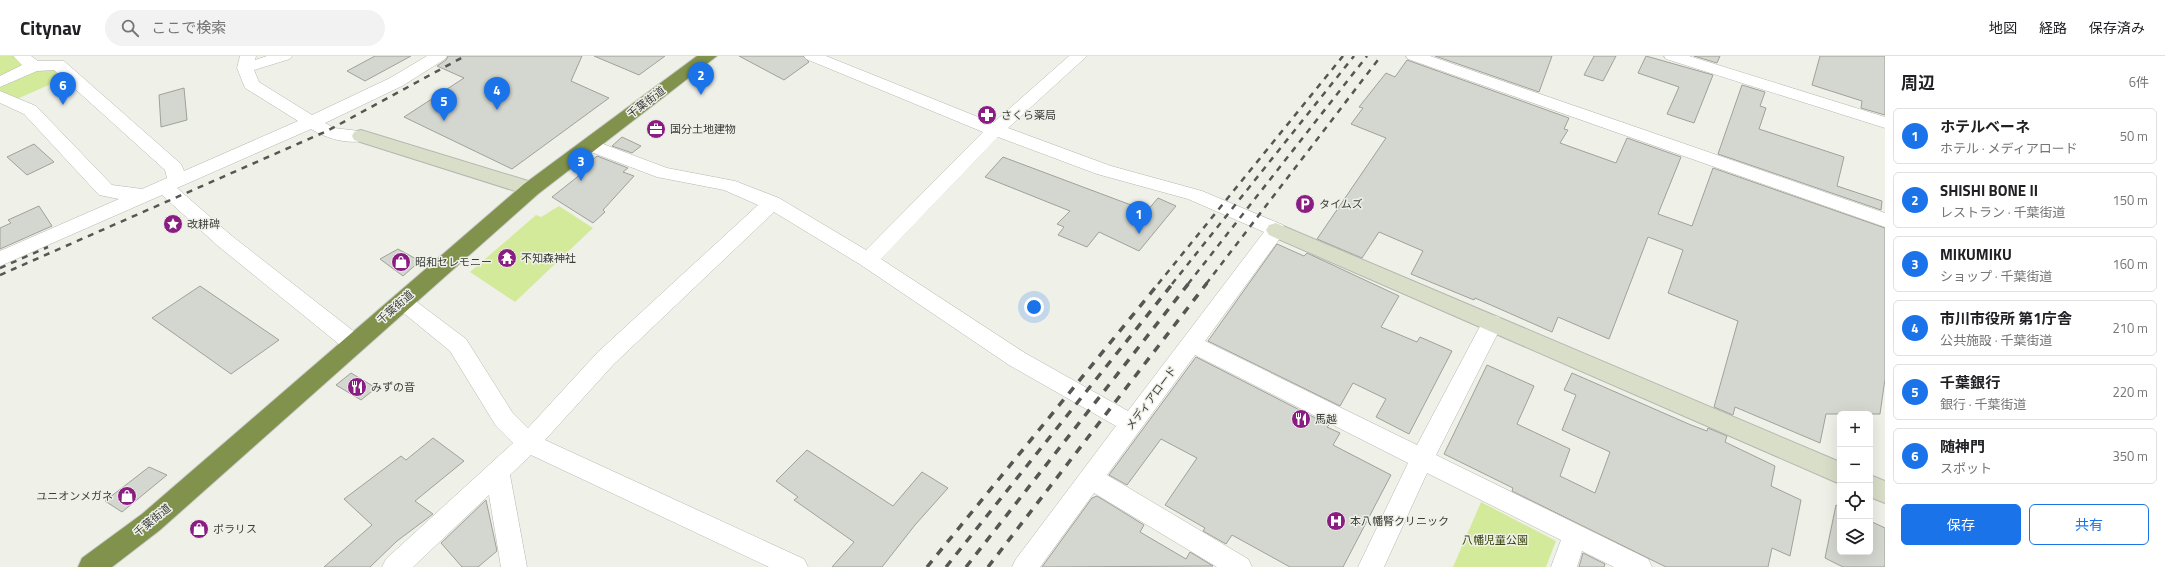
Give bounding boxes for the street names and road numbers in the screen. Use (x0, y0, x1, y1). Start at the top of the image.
street label: 千葉街道 (624, 82, 668, 122)
street label: 千葉街道 (373, 287, 417, 327)
street label: メディアロード (1122, 363, 1180, 433)
street label: 千葉街道 (130, 500, 174, 540)

